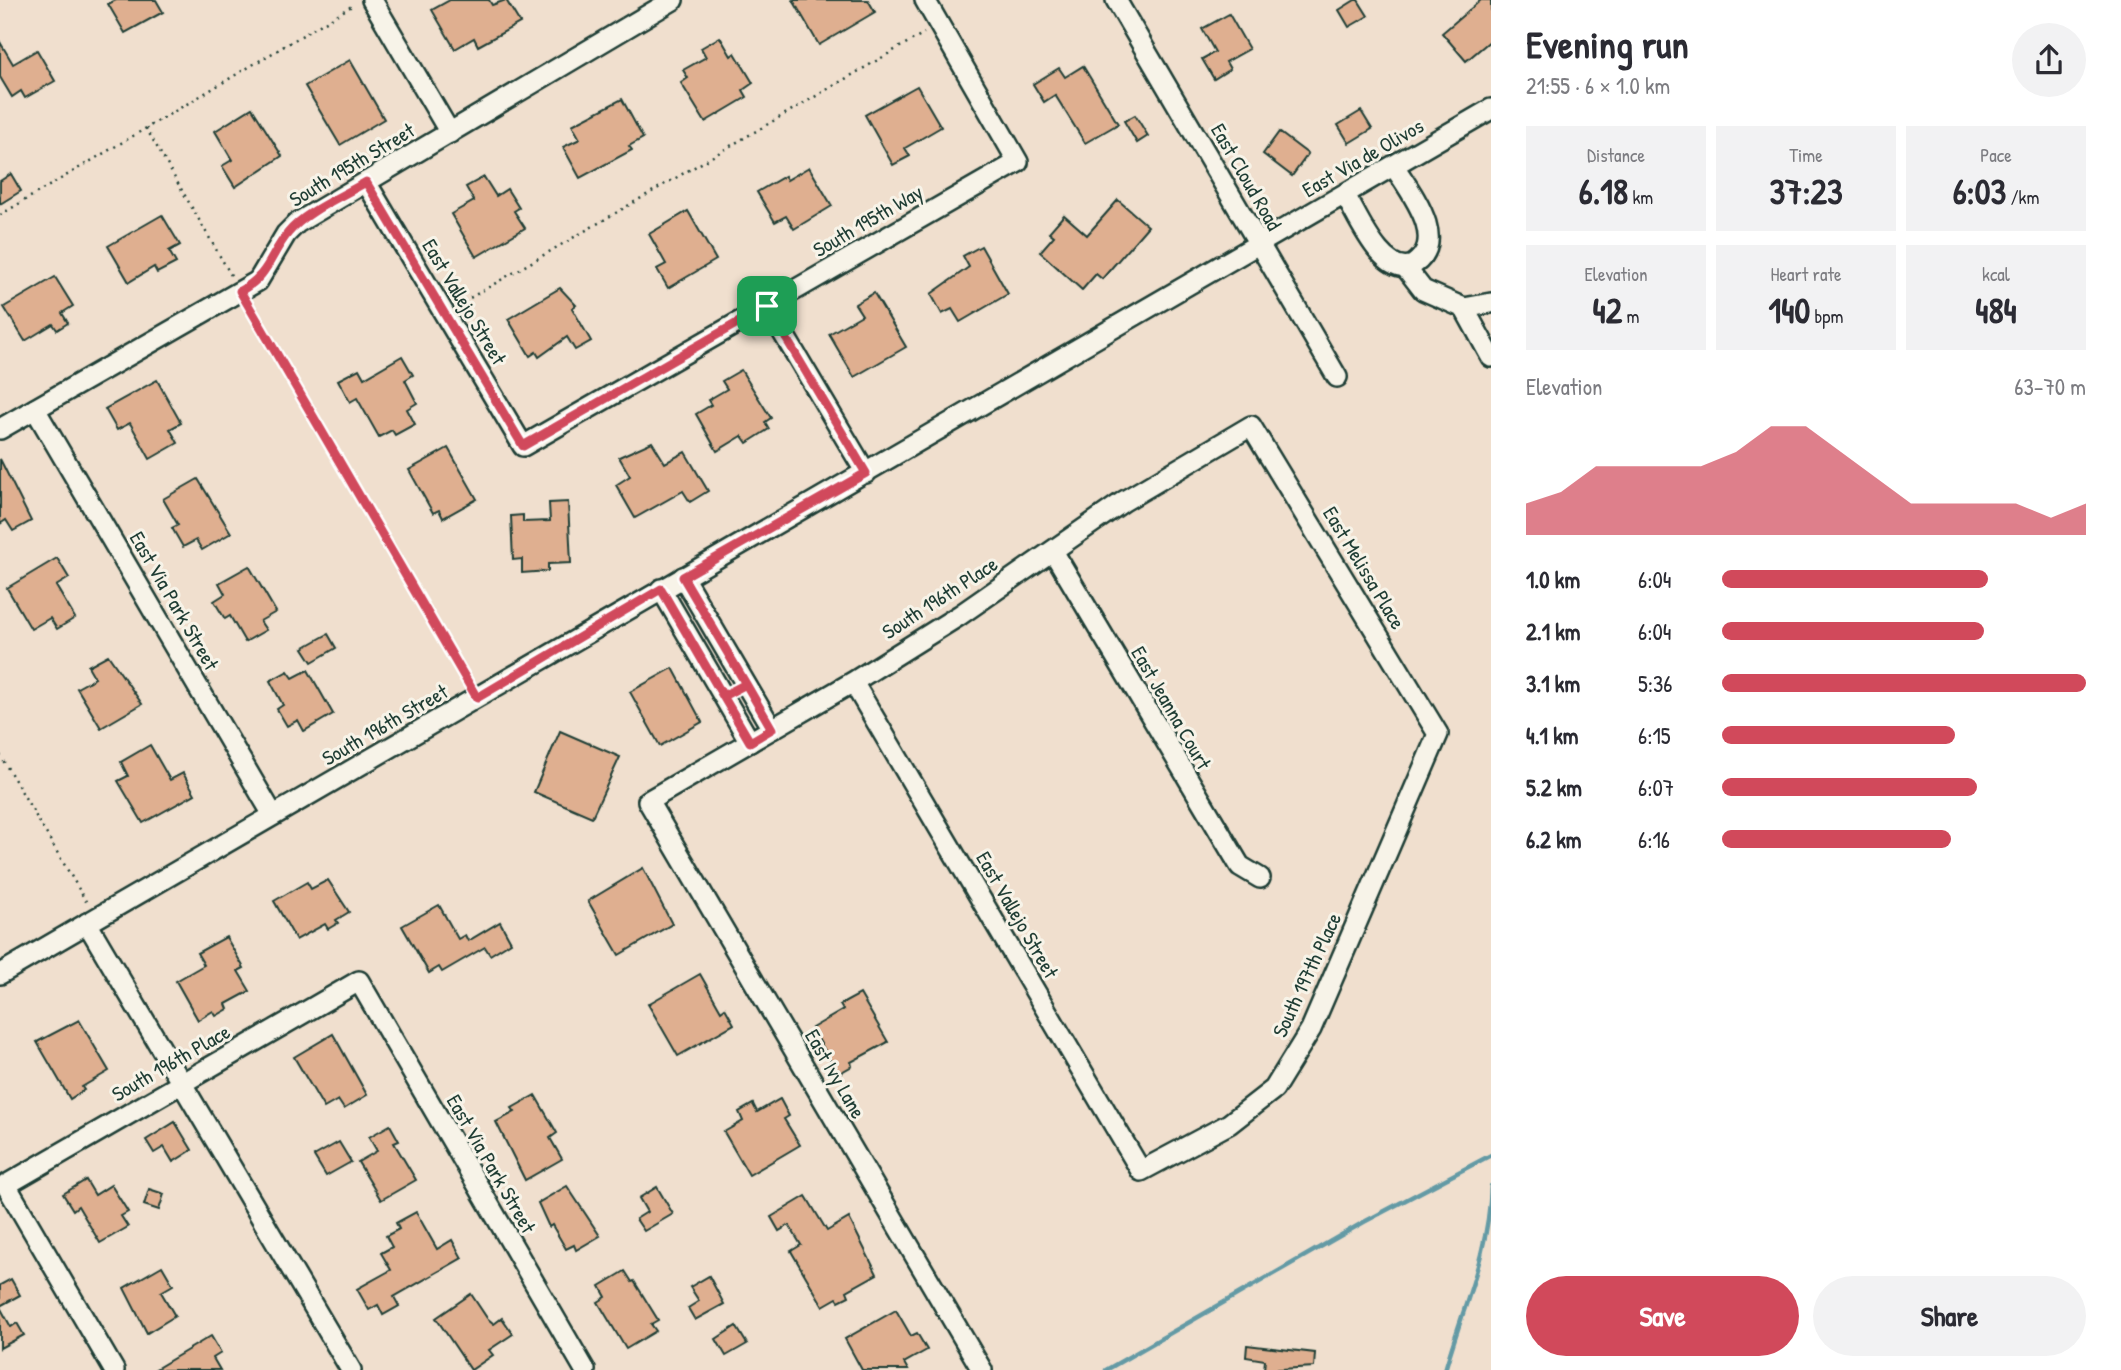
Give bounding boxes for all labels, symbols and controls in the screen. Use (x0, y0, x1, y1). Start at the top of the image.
text: Evening run (1526, 18, 1689, 70)
button: share (2012, 23, 2086, 97)
text: 21:55 · 6 × 1.0 km (1526, 70, 1670, 101)
street label: East Via de Olivos (1297, 111, 1429, 204)
street label: South 195th Street (284, 115, 420, 213)
street label: East Cloud Road (1204, 118, 1289, 236)
text: Distance (1587, 142, 1645, 168)
text: Time (1789, 142, 1823, 168)
text: Pace (1980, 142, 2012, 168)
text: 6.18 (1579, 168, 1628, 215)
text: 37:23 (1769, 168, 1843, 215)
text: 6:03 (1953, 168, 2006, 215)
street label: South 195th Way (807, 177, 928, 264)
text: km (1628, 184, 1653, 210)
text: /km (2006, 184, 2039, 210)
street label: East Vallejo Street (415, 233, 514, 371)
text: Elevation (1584, 261, 1648, 287)
text: Heart rate (1771, 261, 1841, 287)
text: kcal (1982, 261, 2010, 287)
pin (737, 276, 797, 336)
icon: arrive (748, 287, 786, 325)
text: 42 (1593, 287, 1622, 334)
text: 140 (1769, 287, 1810, 334)
text: 484 (1975, 287, 2017, 334)
text: m (1622, 303, 1639, 329)
text: bpm (1810, 303, 1843, 329)
text: Elevation (1526, 371, 1602, 402)
text: 63–70 m (2014, 371, 2086, 402)
street label: East Melissa Place (1316, 501, 1413, 635)
street label: East Via Park Street (123, 526, 226, 676)
street label: South 196th Place (876, 549, 1003, 646)
text: 1.0 km (1526, 564, 1580, 595)
text: 6:04 (1638, 564, 1671, 595)
text: 2.1 km (1526, 616, 1581, 647)
text: 6:04 (1638, 616, 1671, 647)
street label: East Jeanna Court (1124, 641, 1219, 775)
text: 3.1 km (1526, 668, 1580, 699)
text: 5:36 (1638, 668, 1673, 699)
street label: South 196th Street (317, 676, 454, 772)
text: 4.1 km (1526, 720, 1578, 751)
text: 6:15 (1638, 720, 1671, 751)
text: 5.2 km (1526, 772, 1582, 803)
text: 6:07 (1638, 772, 1674, 803)
text: 6.2 km (1526, 824, 1581, 855)
text: 6:16 (1638, 824, 1670, 855)
street label: East Vallejo Street (969, 846, 1066, 984)
street label: South 197th Place (1265, 908, 1348, 1042)
street label: South 196th Place (106, 1017, 235, 1108)
street label: East Ivy Lane (798, 1024, 873, 1124)
street label: East Via Park Street (440, 1089, 543, 1239)
button: Save (1526, 1276, 1799, 1356)
button: Share (1813, 1276, 2086, 1356)

